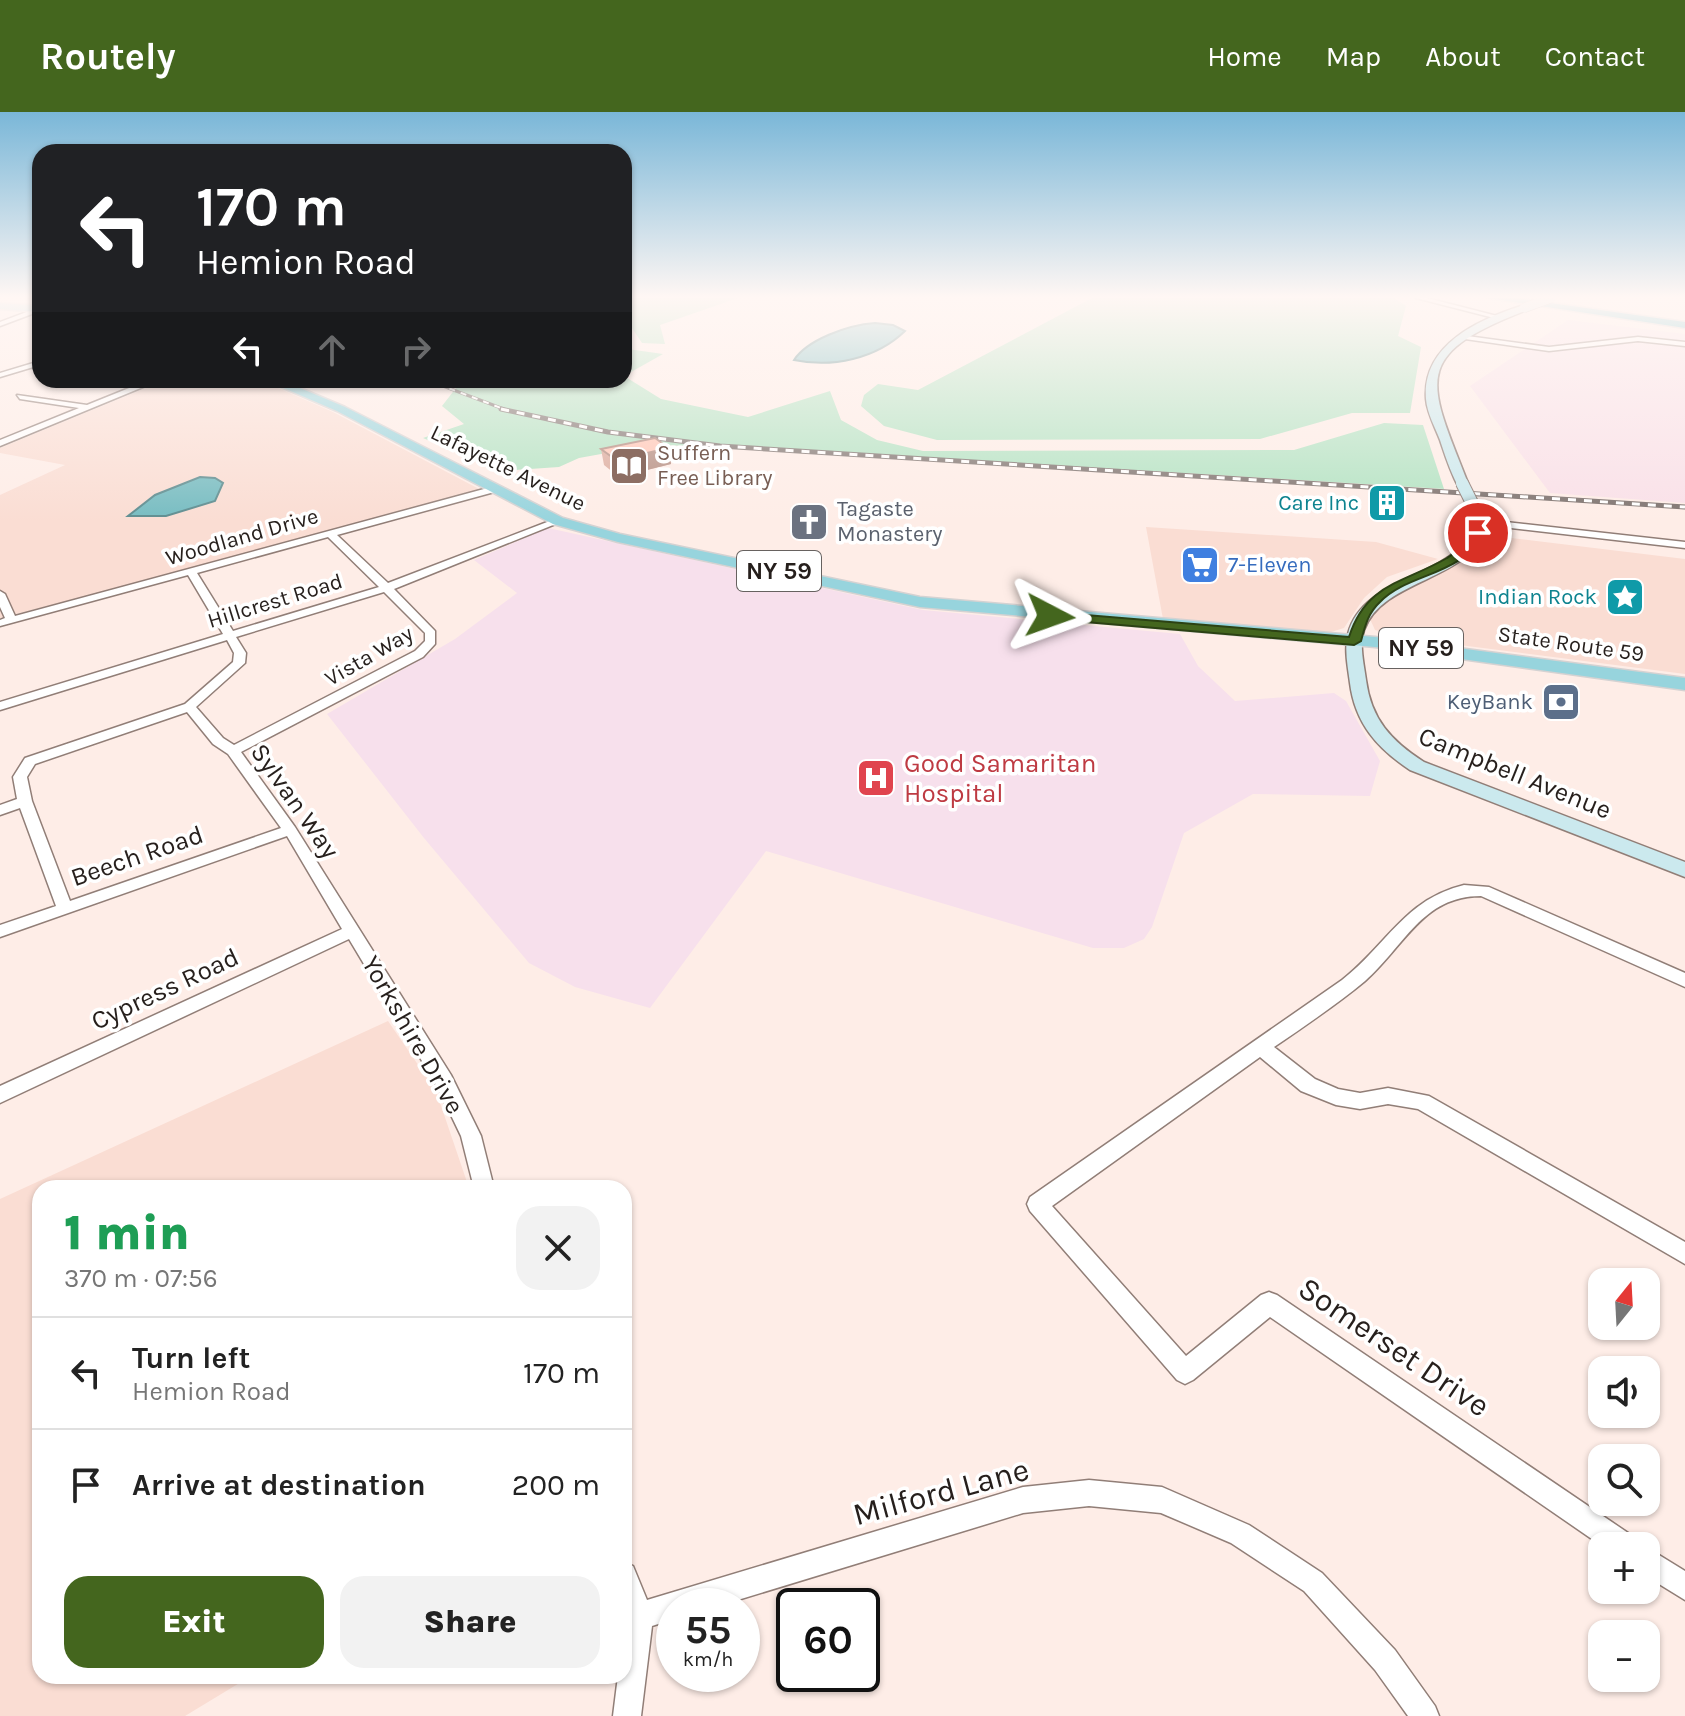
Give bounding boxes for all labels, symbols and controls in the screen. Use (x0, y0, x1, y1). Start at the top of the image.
text: Routely (40, 34, 176, 79)
text: Home (1207, 40, 1282, 73)
text: Map (1326, 40, 1381, 73)
text: About (1425, 40, 1501, 73)
text: Contact (1545, 40, 1645, 73)
text: 170 m (196, 174, 347, 239)
icon: left (64, 176, 168, 280)
text: Hemion Road (196, 241, 416, 283)
icon: left (226, 328, 270, 372)
icon: ahead (310, 328, 354, 372)
icon: right (394, 328, 438, 372)
street label: Lafayette Avenue (426, 419, 590, 517)
place label: Suffern Free Library (657, 440, 772, 491)
library icon: Suffern Free Library (608, 445, 650, 487)
building icon: Care Inc (1366, 482, 1408, 524)
place label: Care Inc (1278, 490, 1359, 516)
place label: Tagaste Monastery (837, 496, 942, 547)
pin (1444, 499, 1512, 567)
church icon: Tagaste Monastery (788, 501, 830, 543)
street label: Woodland Drive (163, 503, 321, 571)
icon: arrive (1456, 511, 1500, 555)
supermarket icon: 7-Eleven (1179, 544, 1221, 586)
road number: NY 59 (737, 551, 821, 591)
place label: 7-Eleven (1228, 552, 1311, 578)
street label: Hillcrest Road (204, 568, 346, 634)
position arrow (1008, 574, 1092, 658)
place icon: Indian Rock (1604, 576, 1646, 618)
place label: Indian Rock (1478, 584, 1597, 610)
street label: Vista Way (320, 620, 418, 692)
street label: State Route 59 (1496, 621, 1646, 667)
road number: NY 59 (1379, 628, 1463, 668)
bank icon: KeyBank (1540, 681, 1582, 723)
place label: KeyBank (1447, 689, 1533, 715)
street label: Campbell Avenue (1414, 720, 1616, 826)
street label: Sylvan Way (244, 738, 346, 864)
place label: Good Samaritan Hospital (904, 748, 1096, 809)
hospital icon: Good Samaritan Hospital (855, 757, 897, 799)
street label: Beech Road (67, 819, 207, 893)
street label: Cypress Road (86, 941, 244, 1037)
street label: Yorkshire Drive (355, 950, 471, 1120)
text: 1 min (64, 1205, 190, 1261)
button: close (516, 1206, 600, 1290)
text: 370 m · 07:56 (64, 1263, 218, 1294)
north arrow (1588, 1268, 1660, 1340)
map controls (1588, 1268, 1660, 1692)
street label: Somerset Drive (1291, 1269, 1497, 1425)
text: Turn left (132, 1340, 250, 1376)
icon: left (64, 1351, 108, 1395)
text: 170 m (523, 1355, 600, 1391)
button: sound (1588, 1356, 1660, 1428)
text: Hemion Road (132, 1376, 291, 1407)
button: search (1588, 1444, 1660, 1516)
street label: Milford Lane (849, 1451, 1033, 1533)
icon: arrive (64, 1463, 108, 1507)
text: Arrive at destination (132, 1467, 426, 1503)
text: 200 m (512, 1467, 600, 1503)
button: + (1588, 1532, 1660, 1604)
button: Exit (64, 1576, 324, 1668)
button: Share (340, 1576, 600, 1668)
speed limit sign: 60 (776, 1588, 880, 1692)
text: 55 (685, 1606, 731, 1653)
button: − (1588, 1620, 1660, 1692)
text: km/h (683, 1648, 733, 1671)

